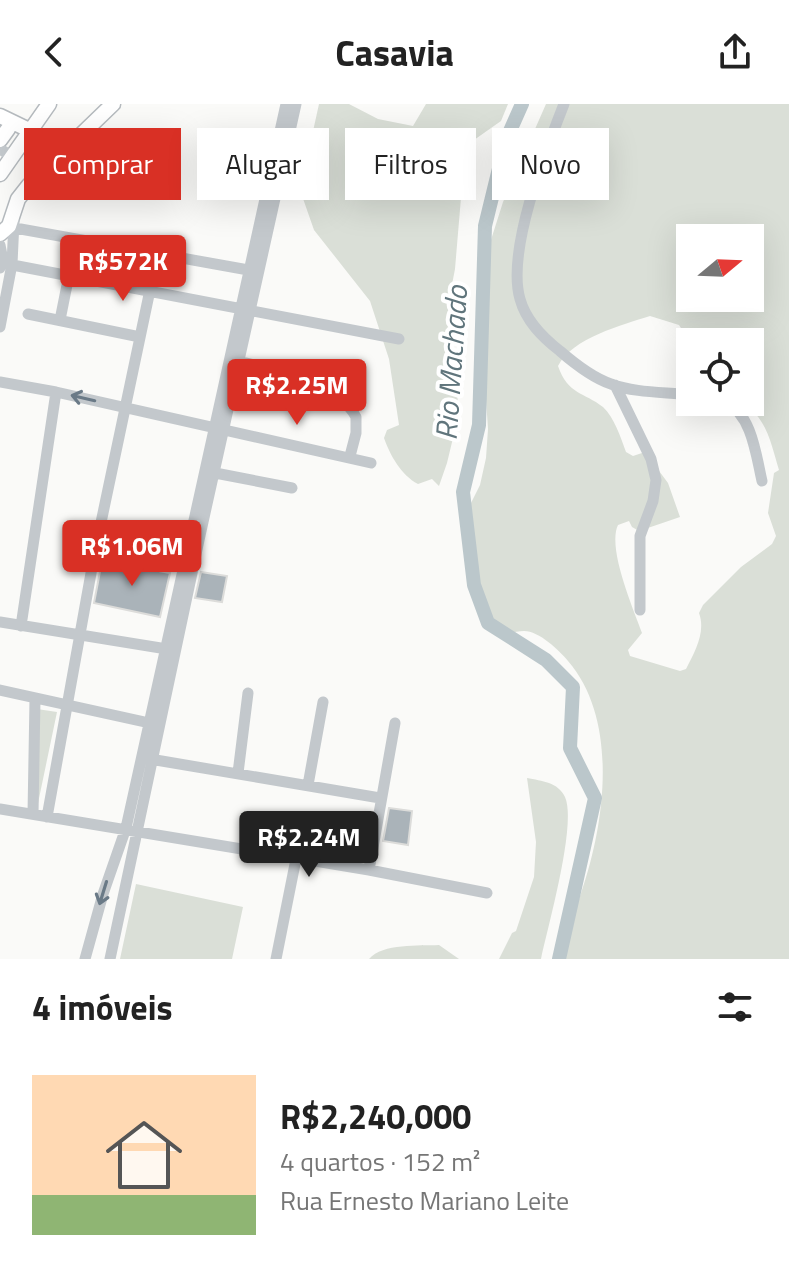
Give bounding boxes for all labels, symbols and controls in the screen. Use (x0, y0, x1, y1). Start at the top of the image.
text: Casavia (335, 25, 454, 80)
icon: back (32, 30, 76, 74)
icon: share (713, 30, 757, 74)
chip: Comprar (24, 128, 181, 200)
chip: Alugar (197, 128, 329, 200)
chip: Filtros (345, 128, 476, 200)
chip: Novo (492, 128, 609, 200)
north arrow (676, 224, 764, 312)
map controls (676, 224, 764, 416)
pin: R$572K (58, 235, 188, 303)
text: R$572K (78, 241, 168, 280)
water label: Rio Machado (423, 283, 479, 442)
button: locate (676, 328, 764, 416)
pin: R$2.25M (223, 359, 371, 427)
text: R$2.25M (245, 365, 349, 404)
one-way arrow (70, 390, 96, 405)
pin: R$1.06M (58, 520, 206, 588)
text: R$1.06M (80, 526, 184, 565)
pin: R$2.24M (235, 811, 383, 879)
text: R$2.24M (257, 817, 361, 856)
one-way arrow (95, 880, 110, 905)
text: 4 imóveis (32, 981, 173, 1033)
icon: filters (713, 985, 757, 1029)
text: R$2,240,000 (280, 1090, 471, 1142)
icon: home (96, 1107, 192, 1203)
text: 4 quartos · 152 m² (280, 1142, 480, 1181)
text: Rua Ernesto Mariano Leite (280, 1181, 569, 1220)

